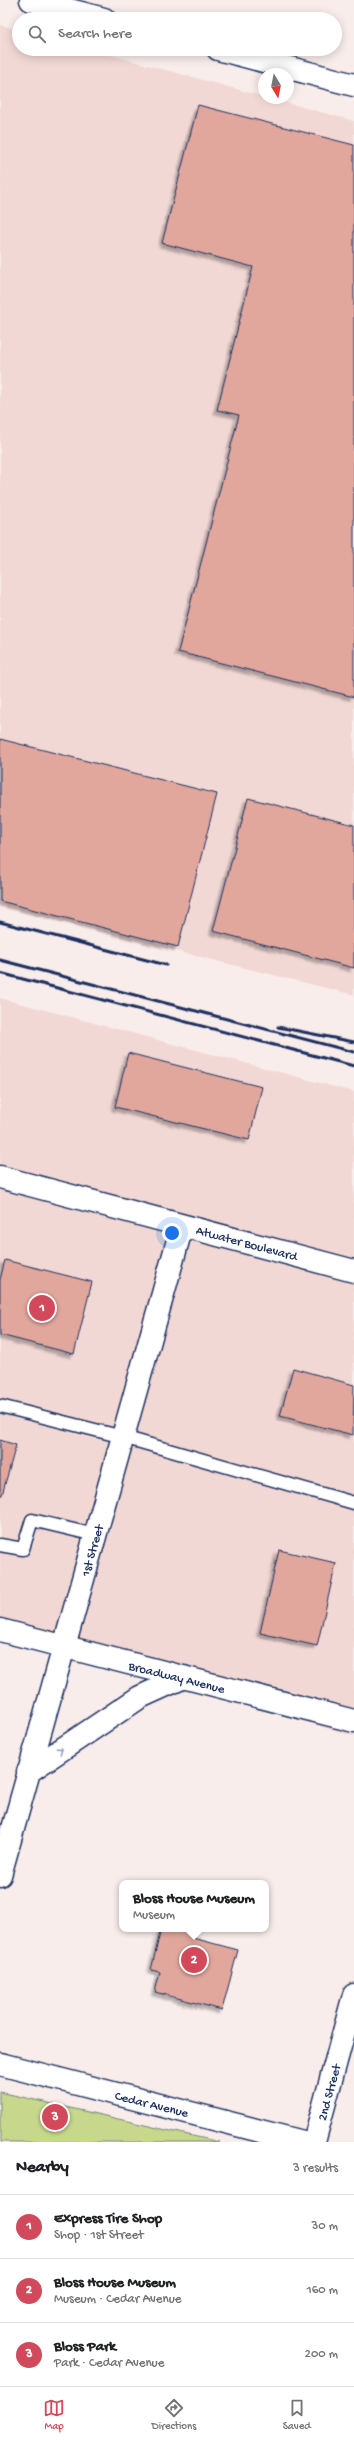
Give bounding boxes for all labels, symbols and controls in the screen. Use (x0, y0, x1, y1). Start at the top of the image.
search box (12, 12, 342, 56)
icon: search (26, 23, 48, 45)
text: Search here (58, 25, 132, 43)
north arrow (258, 68, 294, 104)
your location (162, 1223, 182, 1243)
street label: Atwater Boulevard (194, 1224, 300, 1266)
pin: 1 (29, 1293, 55, 1323)
street label: 1st Street (79, 1521, 108, 1579)
street label: Broadway Avenue (126, 1659, 226, 1698)
one-way arrow (56, 1748, 63, 1755)
popup (119, 1880, 269, 1932)
text: Bloss House Museum (133, 1890, 255, 1908)
text: Museum (133, 1908, 175, 1923)
pin: 2 (181, 1945, 207, 1975)
street label: 2nd Street (316, 2061, 346, 2123)
street label: Cedar Avenue (113, 2089, 190, 2122)
pin: 3 (42, 2102, 68, 2132)
text: Nearby (16, 2158, 69, 2178)
text: 3 results (293, 2161, 338, 2176)
text: Express Tire Shop (54, 2210, 162, 2228)
text: 1 (26, 2219, 32, 2234)
text: 30 m (312, 2219, 338, 2234)
text: Shop · 1st Street (54, 2228, 143, 2243)
text: Bloss House Museum (54, 2274, 176, 2292)
text: 2 (26, 2283, 32, 2298)
text: 160 m (306, 2283, 338, 2298)
text: Museum · Cedar Avenue (54, 2292, 182, 2307)
text: Bloss Park (54, 2338, 116, 2356)
text: 3 (26, 2347, 32, 2362)
text: 200 m (305, 2347, 338, 2362)
text: Park · Cedar Avenue (54, 2356, 164, 2371)
tab: Map (43, 2397, 65, 2433)
tab: Directions (152, 2397, 196, 2433)
tab: Saved (283, 2397, 311, 2433)

